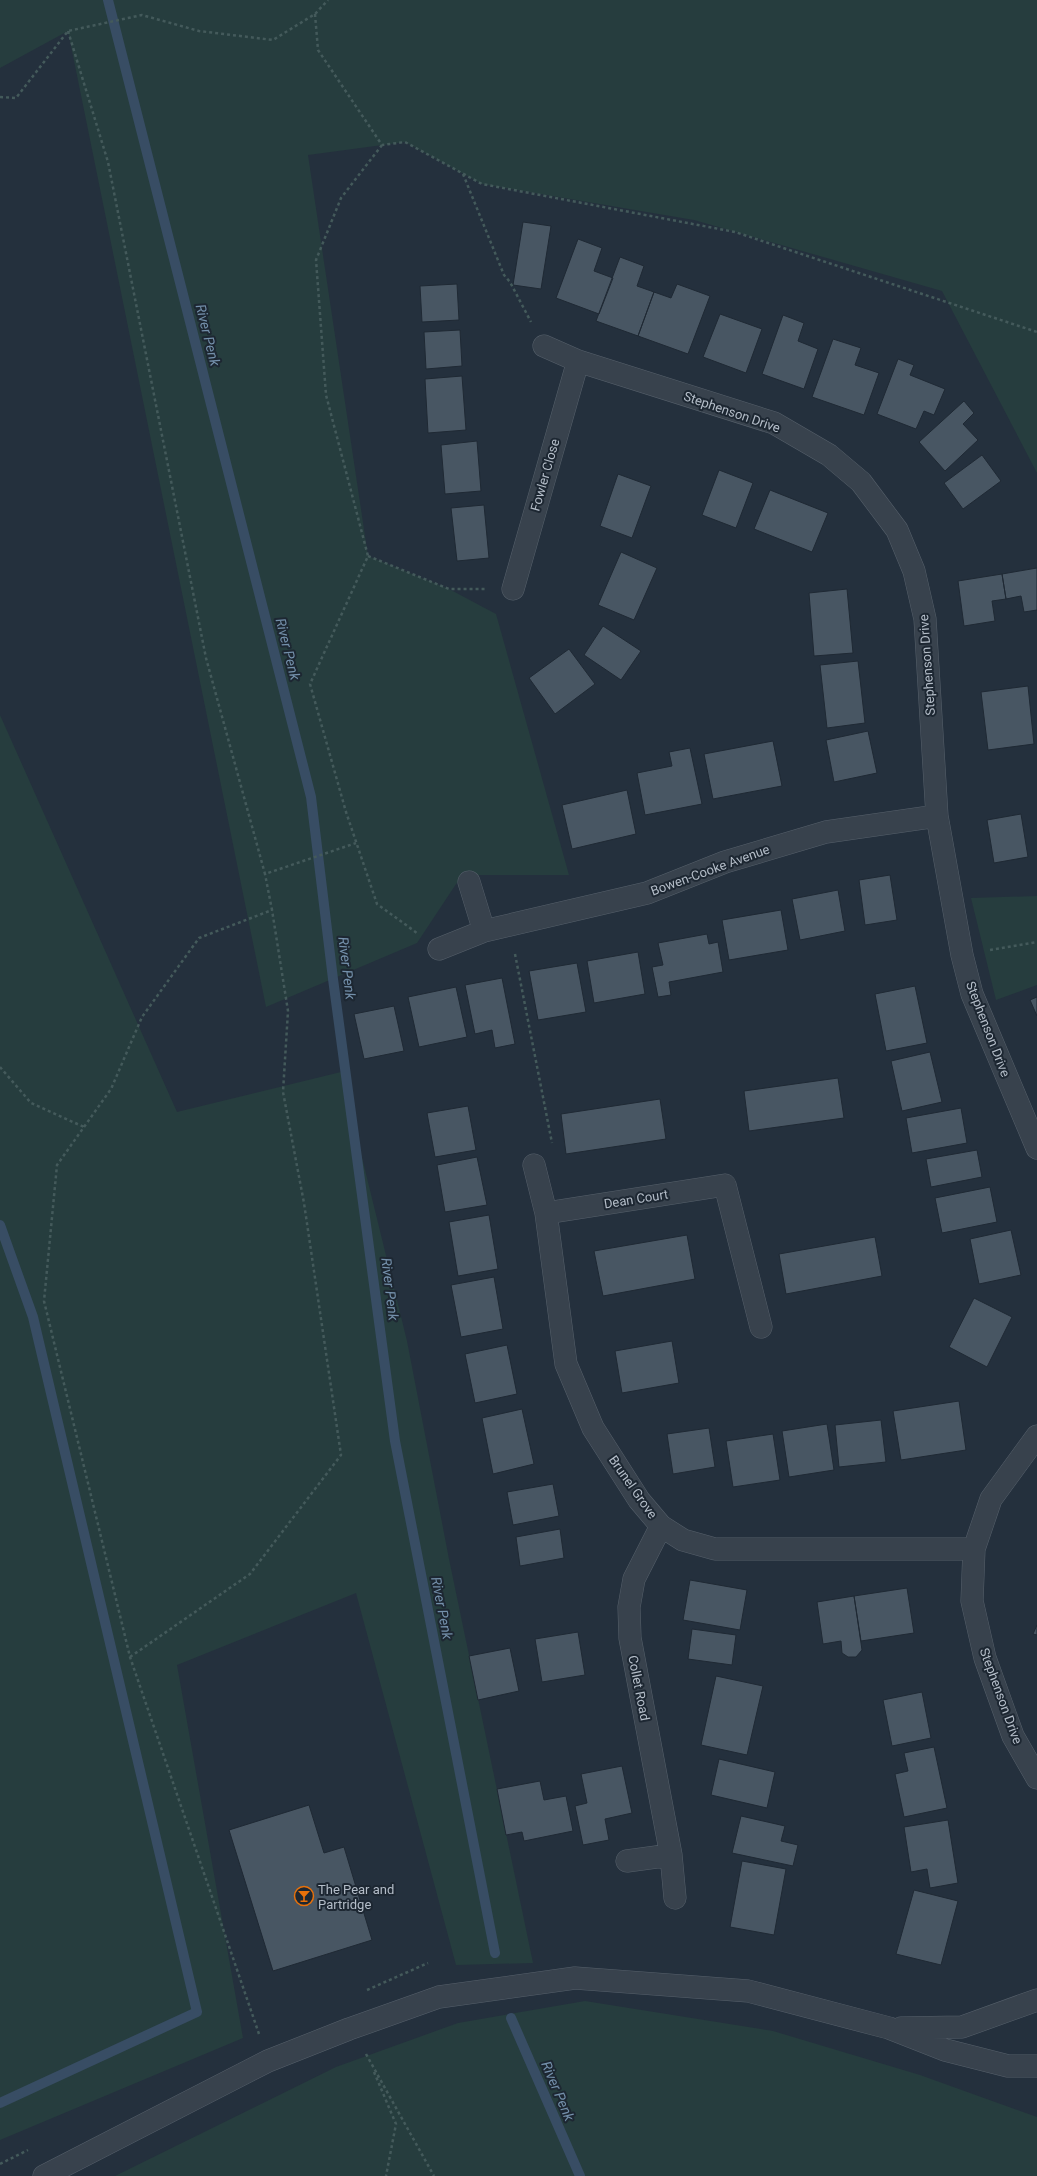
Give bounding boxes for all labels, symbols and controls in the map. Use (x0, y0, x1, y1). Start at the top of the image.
water label: River Penk (193, 302, 224, 369)
street label: Stephenson Drive (682, 388, 782, 436)
street label: Fowler Close (528, 437, 563, 513)
street label: Stephenson Drive (916, 614, 938, 716)
water label: River Penk (273, 616, 304, 683)
street label: Bowen-Cooke Avenue (649, 841, 772, 898)
water label: River Penk (335, 936, 359, 1002)
street label: Stephenson Drive (963, 979, 1013, 1079)
street label: Dean Court (603, 1187, 669, 1211)
water label: River Penk (378, 1257, 402, 1323)
street label: Brunel Grove (606, 1453, 660, 1522)
water label: River Penk (428, 1575, 456, 1642)
street label: Stephenson Drive (977, 1646, 1025, 1746)
street label: Collet Road (625, 1654, 653, 1722)
place label: The Pear and Partridge (318, 1882, 394, 1912)
bar icon: The Pear and Partridge (293, 1885, 315, 1907)
water label: River Penk (538, 2059, 578, 2124)

